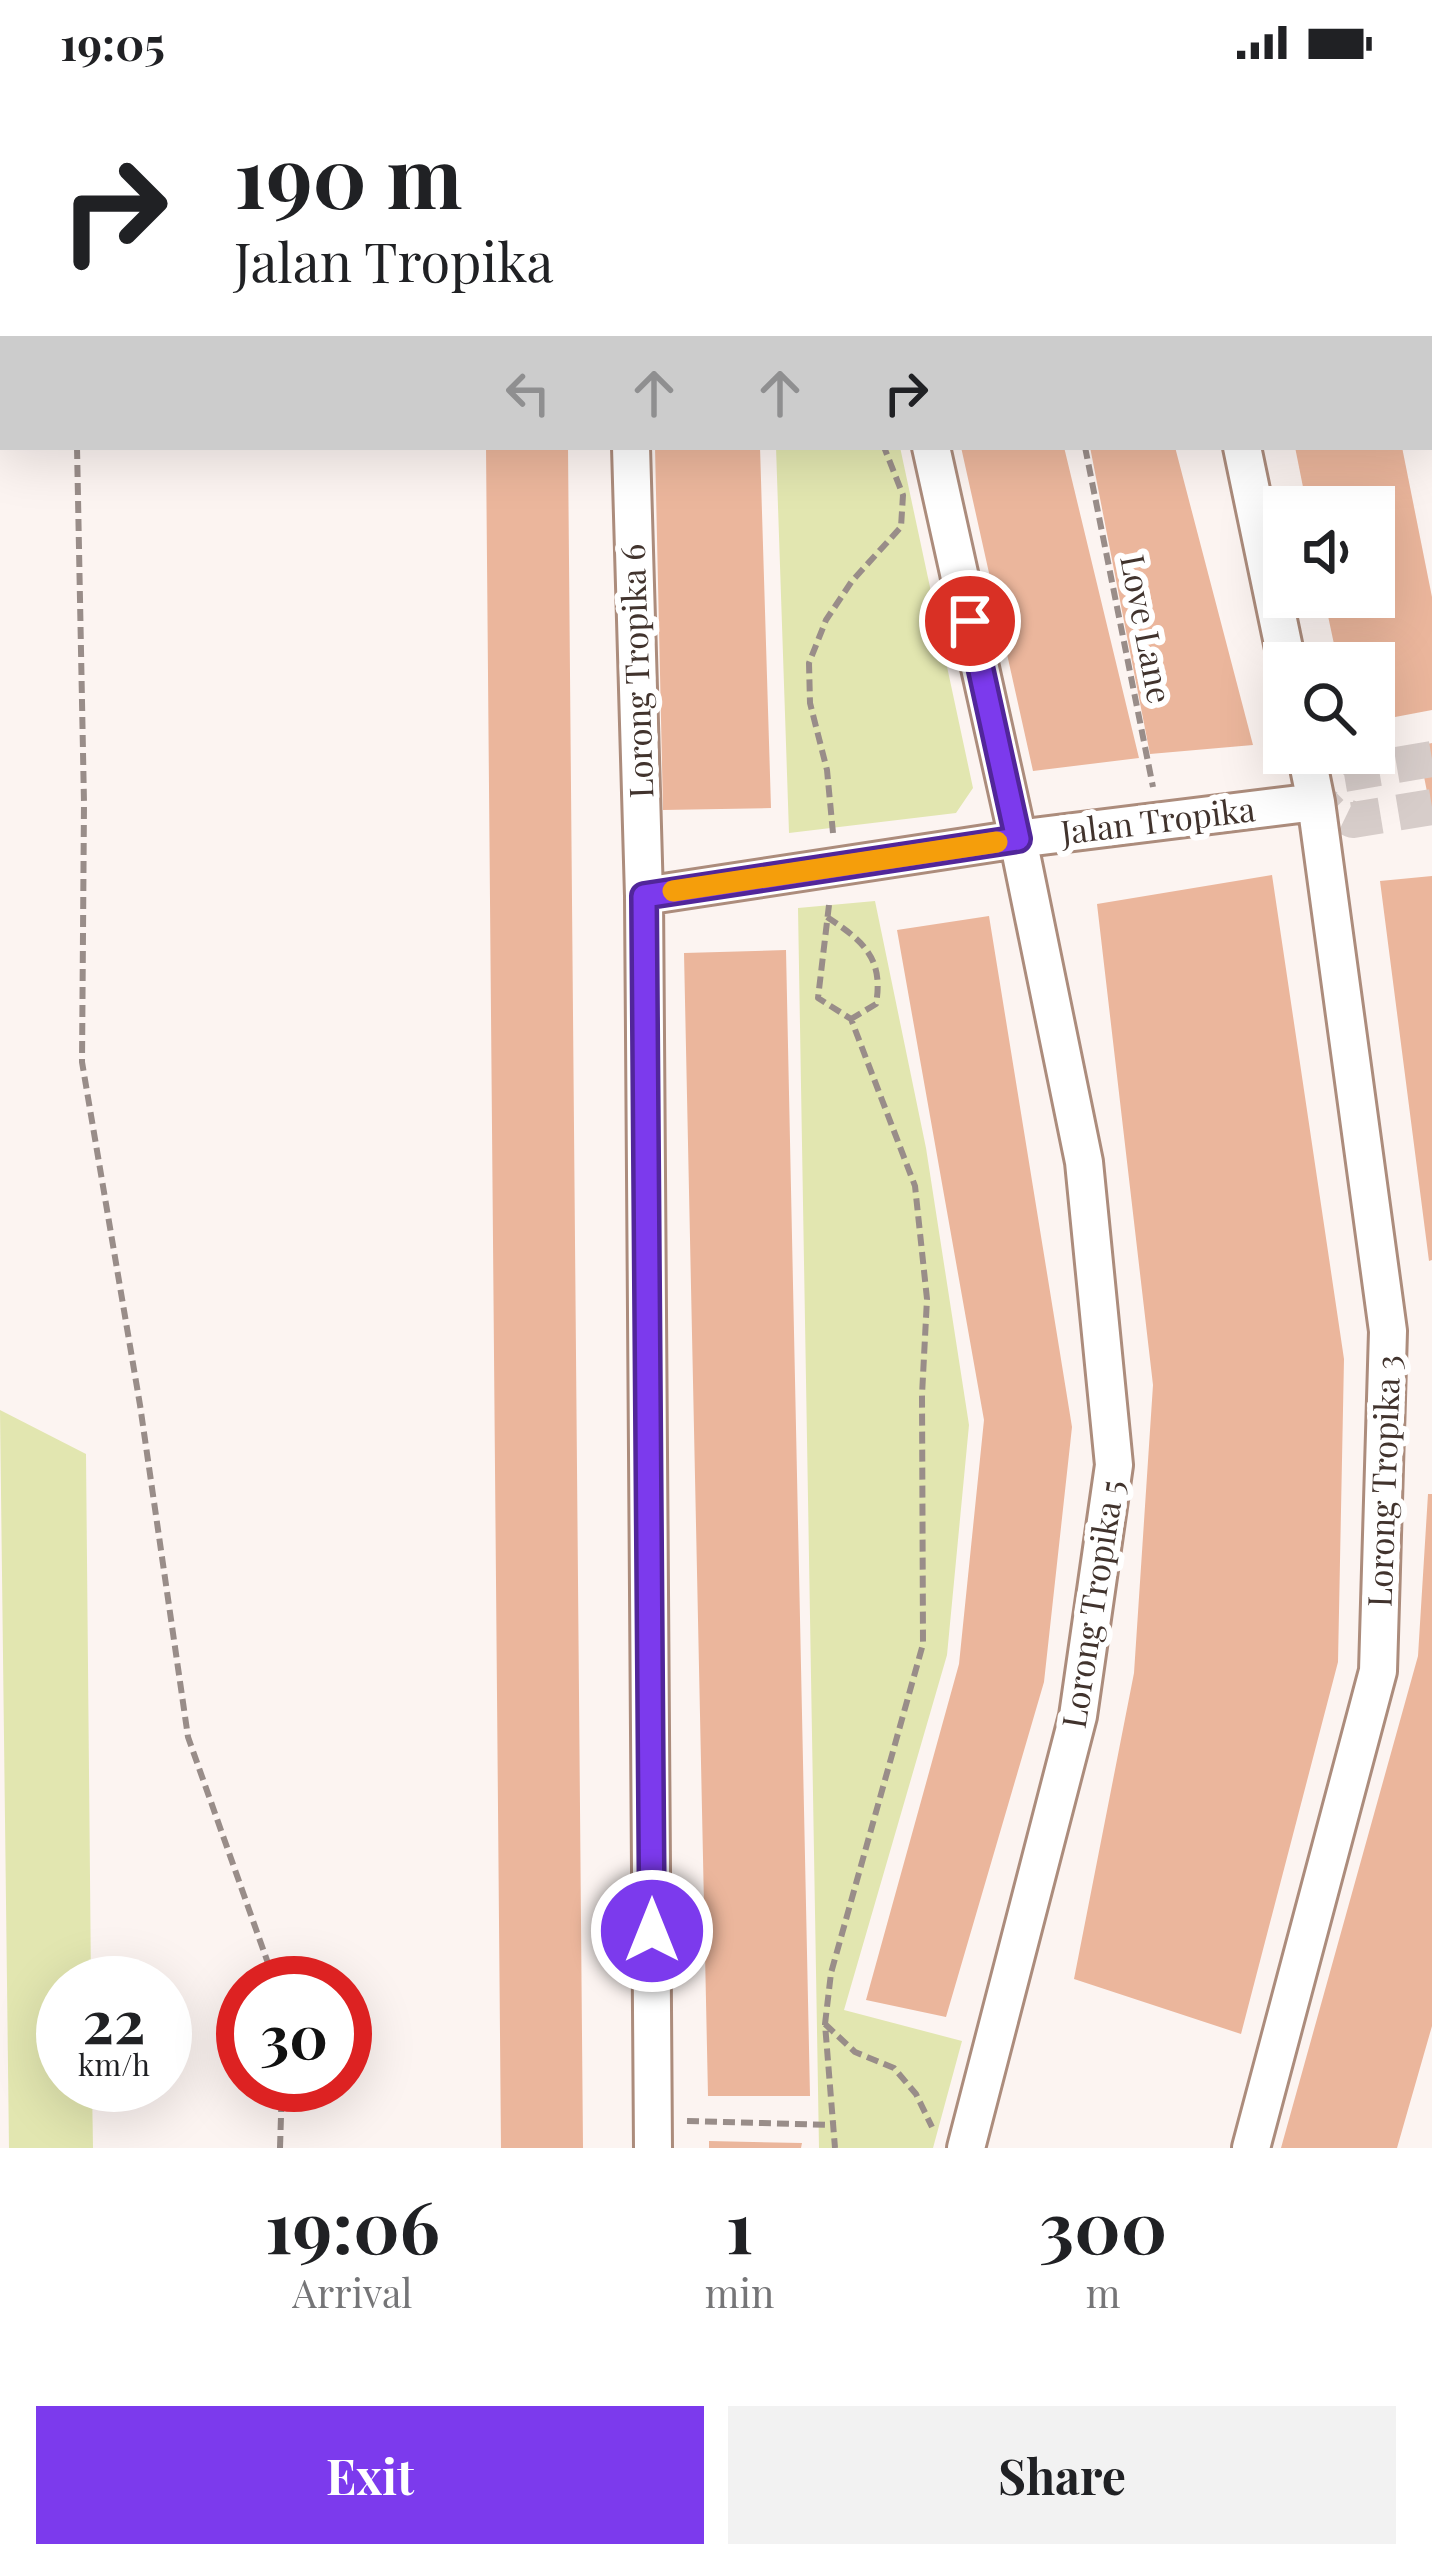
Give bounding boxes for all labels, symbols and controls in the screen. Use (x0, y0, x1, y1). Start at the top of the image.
text: 19:05 (60, 12, 165, 72)
text: 190 m (234, 118, 462, 230)
icon: right (36, 132, 192, 288)
text: Jalan Tropika (234, 225, 553, 297)
icon: left (495, 360, 561, 426)
icon: ahead (621, 360, 687, 426)
icon: ahead (747, 360, 813, 426)
icon: right (873, 360, 939, 426)
map controls (1263, 486, 1395, 774)
button: sound (1263, 486, 1395, 618)
street label: Lorong Tropika 6 (609, 543, 661, 799)
street label: Love Lane (1112, 551, 1184, 707)
pin (919, 570, 1021, 672)
icon: arrive (937, 588, 1003, 654)
button: search (1263, 642, 1395, 774)
street label: Jalan Tropika (1057, 785, 1258, 853)
street label: Lorong Tropika 3 (1356, 1354, 1408, 1608)
street label: Lorong Tropika 5 (1050, 1476, 1132, 1731)
position arrow (589, 1868, 715, 1994)
speed limit sign: 30 (216, 1956, 372, 2112)
text: 22 (83, 1979, 145, 2059)
text: km/h (78, 2044, 150, 2084)
text: 19:06 (265, 2176, 440, 2272)
text: 1 (726, 2176, 753, 2272)
text: 300 (1039, 2176, 1167, 2272)
text: Arrival (292, 2266, 412, 2318)
text: min (705, 2266, 774, 2318)
text: m (1086, 2266, 1120, 2318)
button: Exit (36, 2406, 704, 2544)
button: Share (728, 2406, 1396, 2544)

